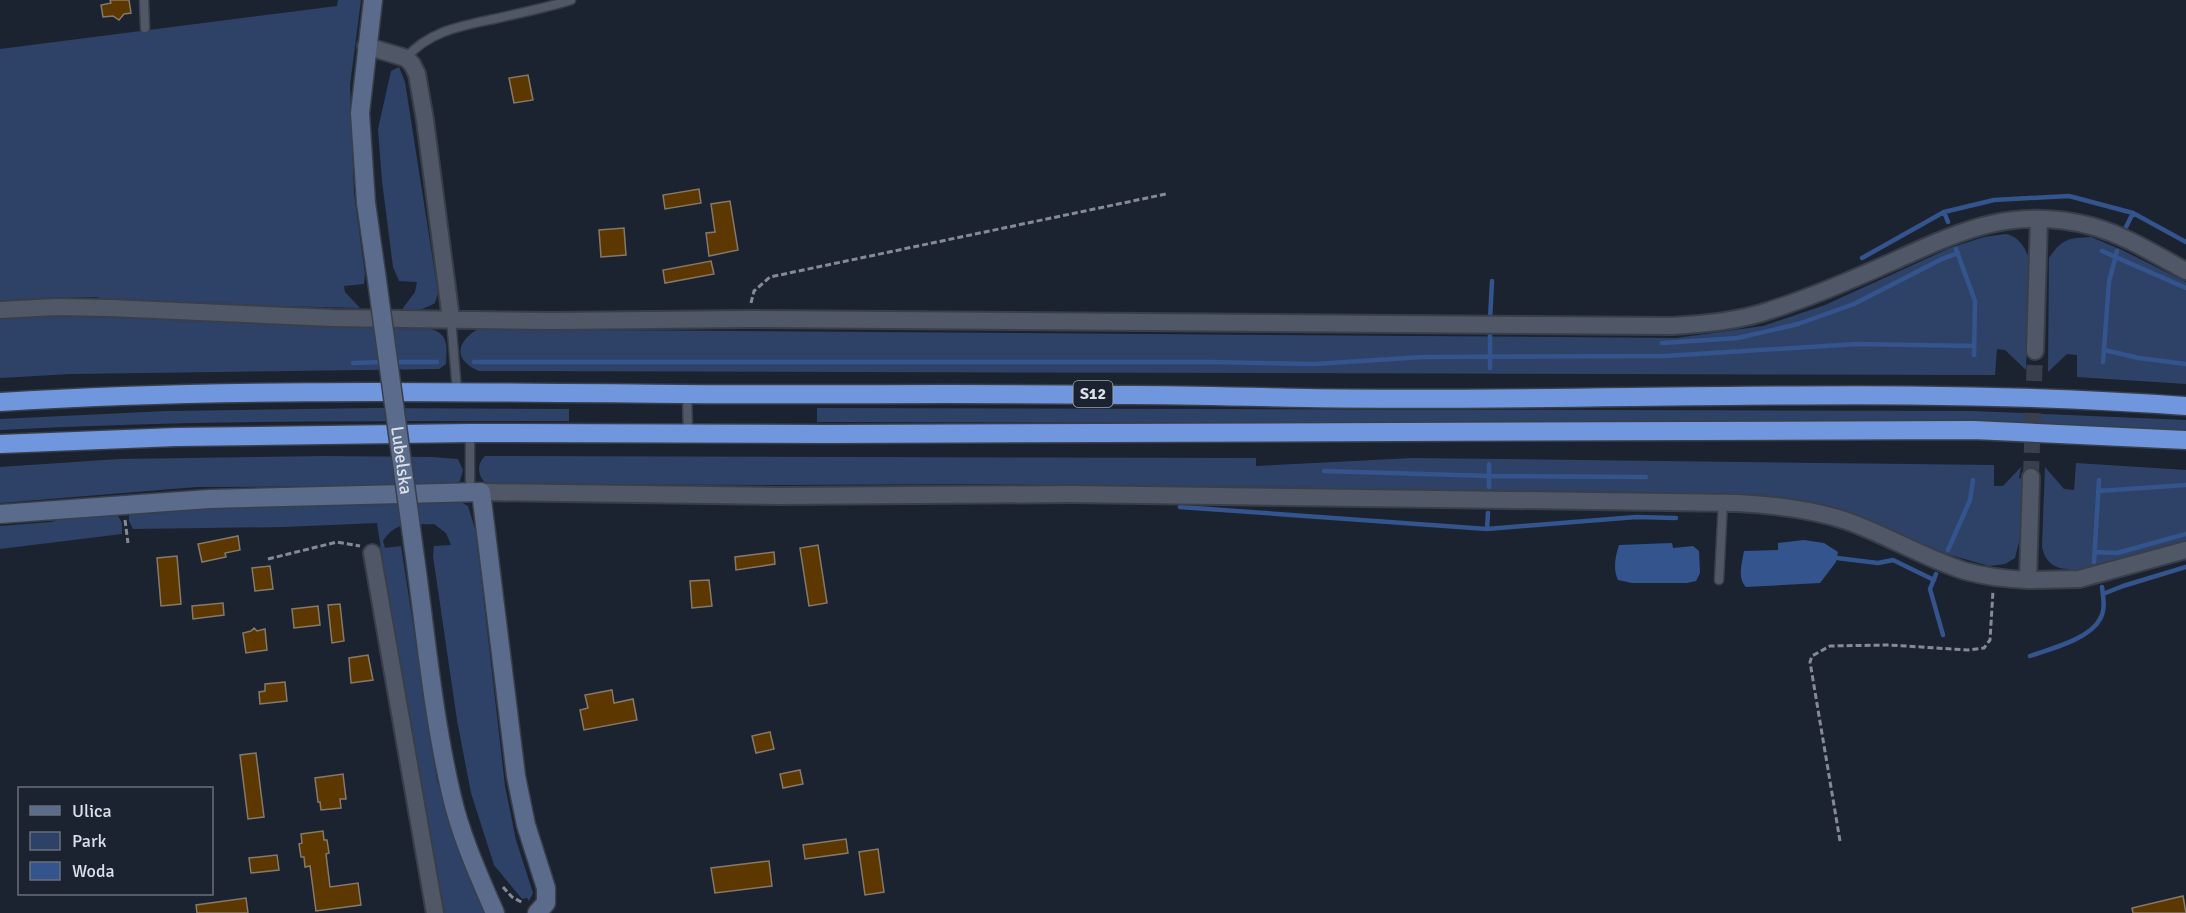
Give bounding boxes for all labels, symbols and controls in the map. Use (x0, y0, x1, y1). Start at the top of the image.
road number: S12 (1074, 381, 1112, 407)
street label: Lubelska (386, 425, 417, 496)
legend (18, 787, 213, 895)
text: Ulica (72, 800, 112, 822)
text: Park (72, 830, 107, 852)
text: Woda (72, 860, 115, 882)

